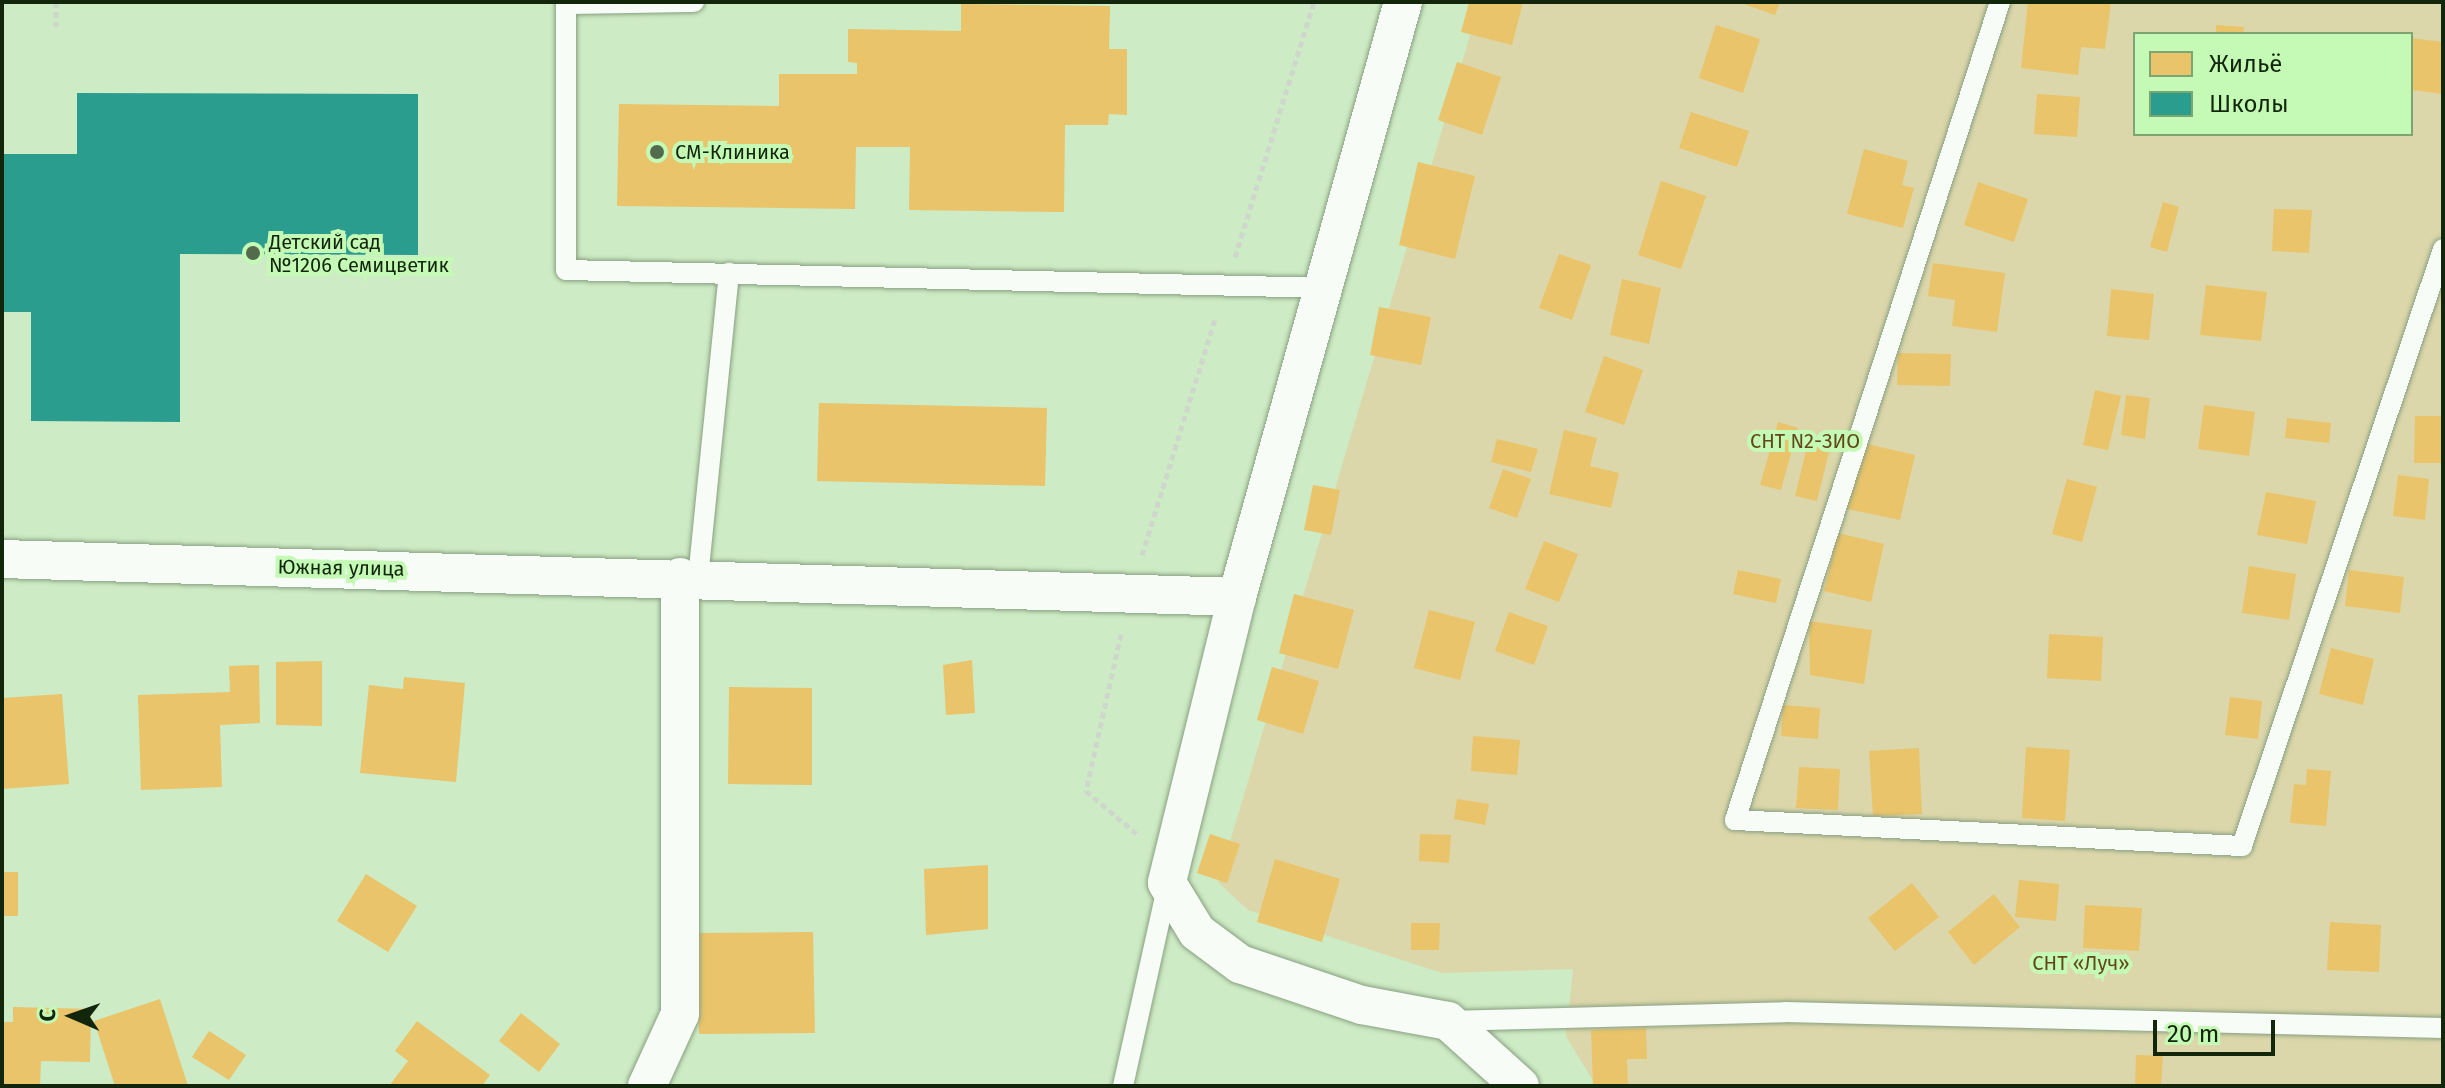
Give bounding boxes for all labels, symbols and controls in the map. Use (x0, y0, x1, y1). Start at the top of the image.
legend (2133, 32, 2413, 136)
text: Жильё (2209, 50, 2282, 78)
text: Школы (2209, 90, 2289, 118)
place label: СМ-Клиника (675, 140, 790, 164)
marker: СМ-Клиника (646, 141, 668, 163)
place label: Детский сад №1206 Семицветик (269, 230, 449, 277)
marker: Детский сад №1206 Семицветик (244, 244, 262, 262)
park label: СНТ N2-ЗИО (1750, 429, 1860, 453)
street label: Южная улица (277, 555, 405, 581)
park label: СНТ «Луч» (2032, 951, 2130, 975)
north arrow (32, 976, 112, 1056)
scale bar (2157, 1004, 2279, 1054)
text: С (34, 1008, 61, 1022)
text: 20 m (2167, 1020, 2219, 1048)

